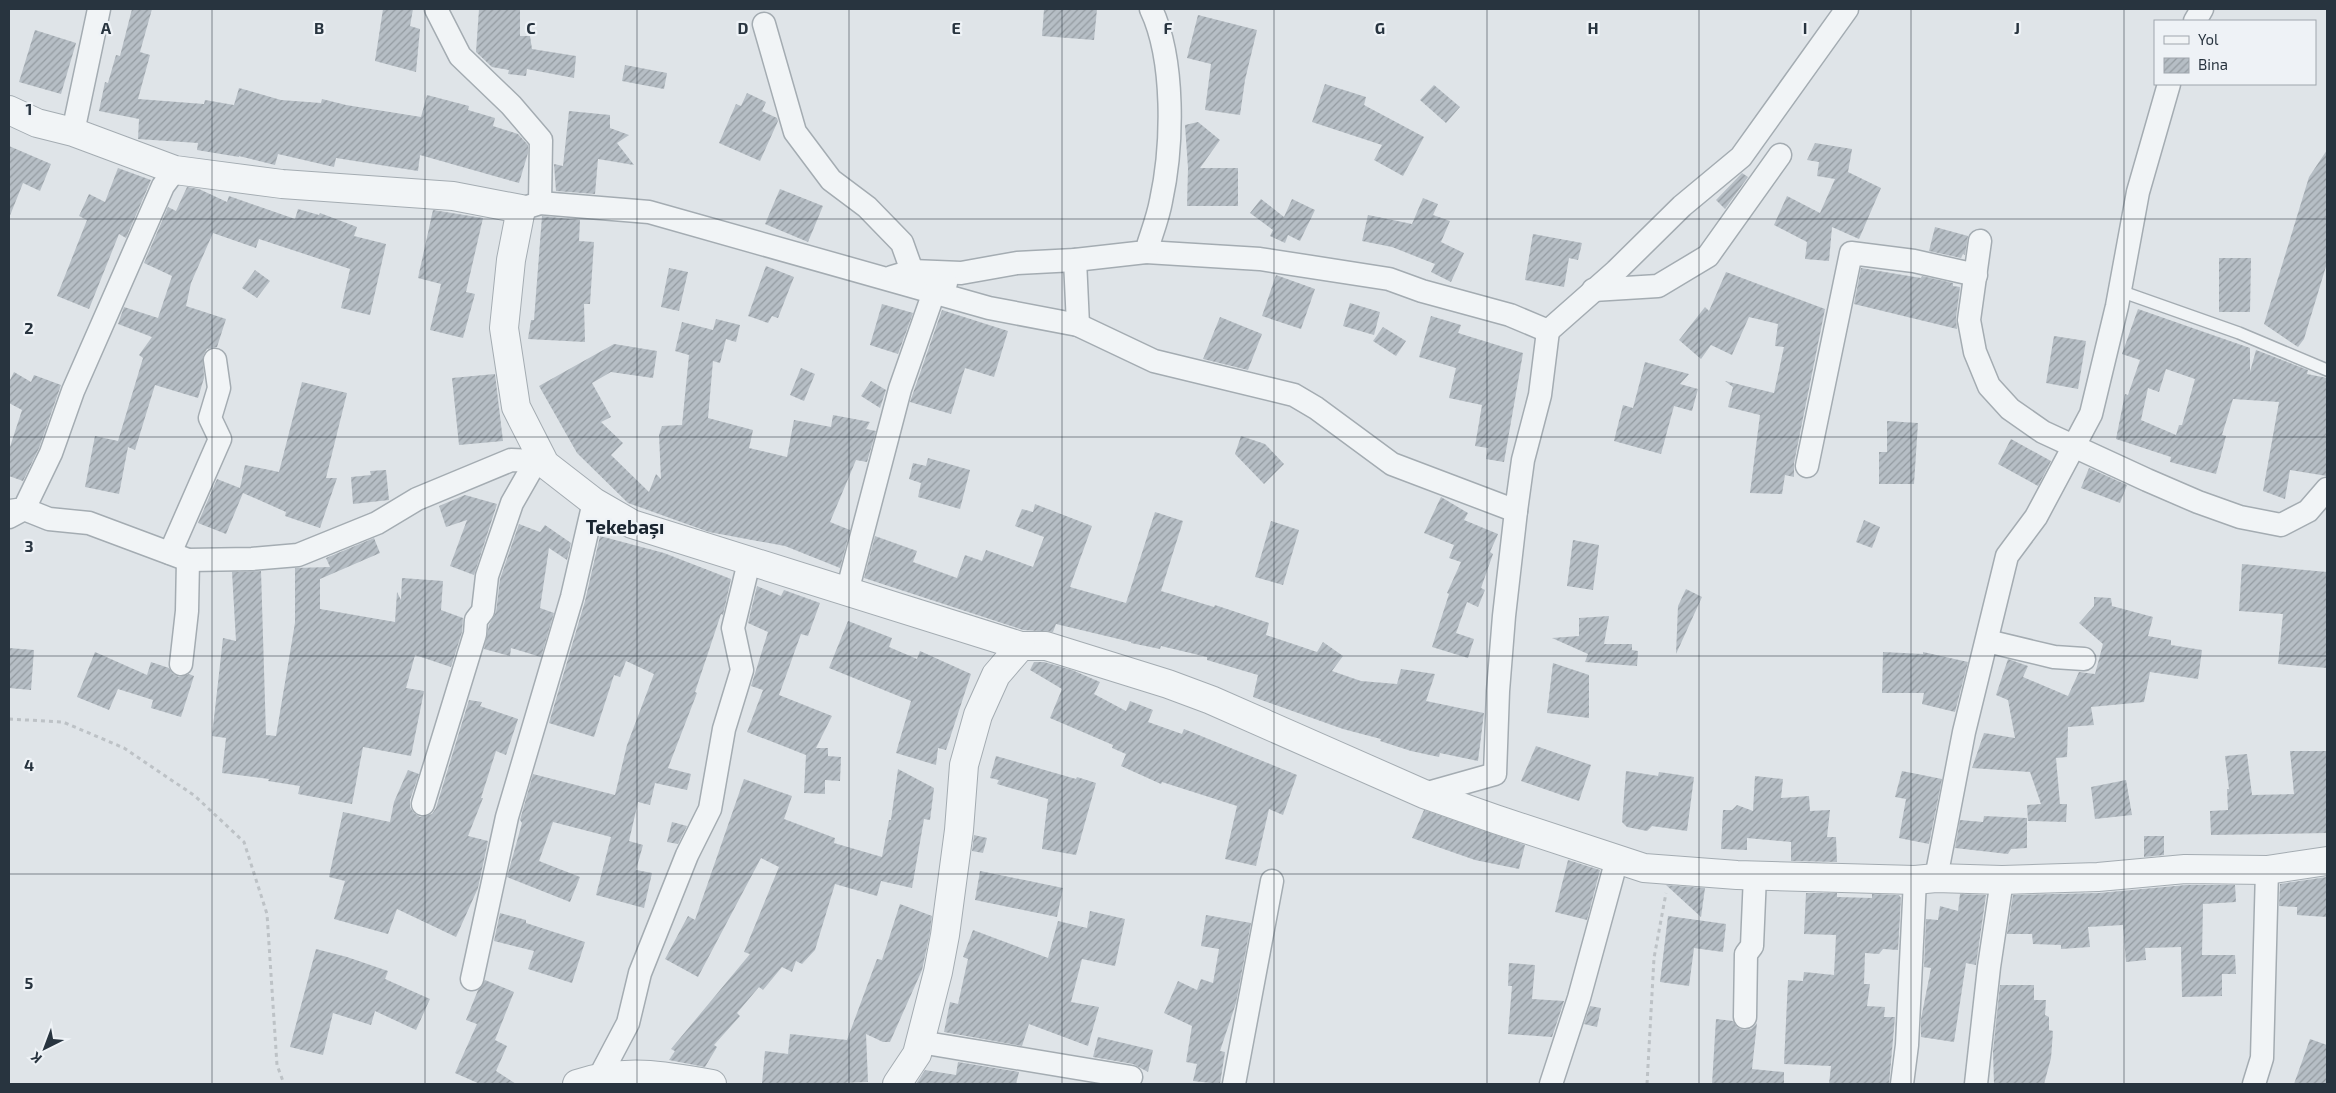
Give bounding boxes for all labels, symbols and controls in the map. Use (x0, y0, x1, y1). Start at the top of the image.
text: A (101, 18, 112, 37)
text: B (314, 18, 324, 37)
text: C (526, 18, 536, 37)
text: D (738, 18, 749, 37)
text: E (951, 18, 961, 37)
text: F (1164, 18, 1173, 37)
text: G (1375, 18, 1385, 37)
text: H (1587, 18, 1599, 37)
text: I (1803, 18, 1807, 37)
text: J (2014, 18, 2020, 37)
legend (2154, 20, 2316, 85)
text: Yol (2198, 30, 2219, 48)
text: Bina (2198, 55, 2228, 73)
text: 1 (26, 99, 32, 118)
text: 2 (24, 318, 34, 337)
district label: Tekebaşı (586, 515, 664, 539)
text: 3 (24, 536, 34, 555)
text: 4 (24, 755, 34, 774)
text: 5 (25, 973, 34, 992)
north arrow (20, 1023, 70, 1073)
text: K (27, 1049, 45, 1067)

